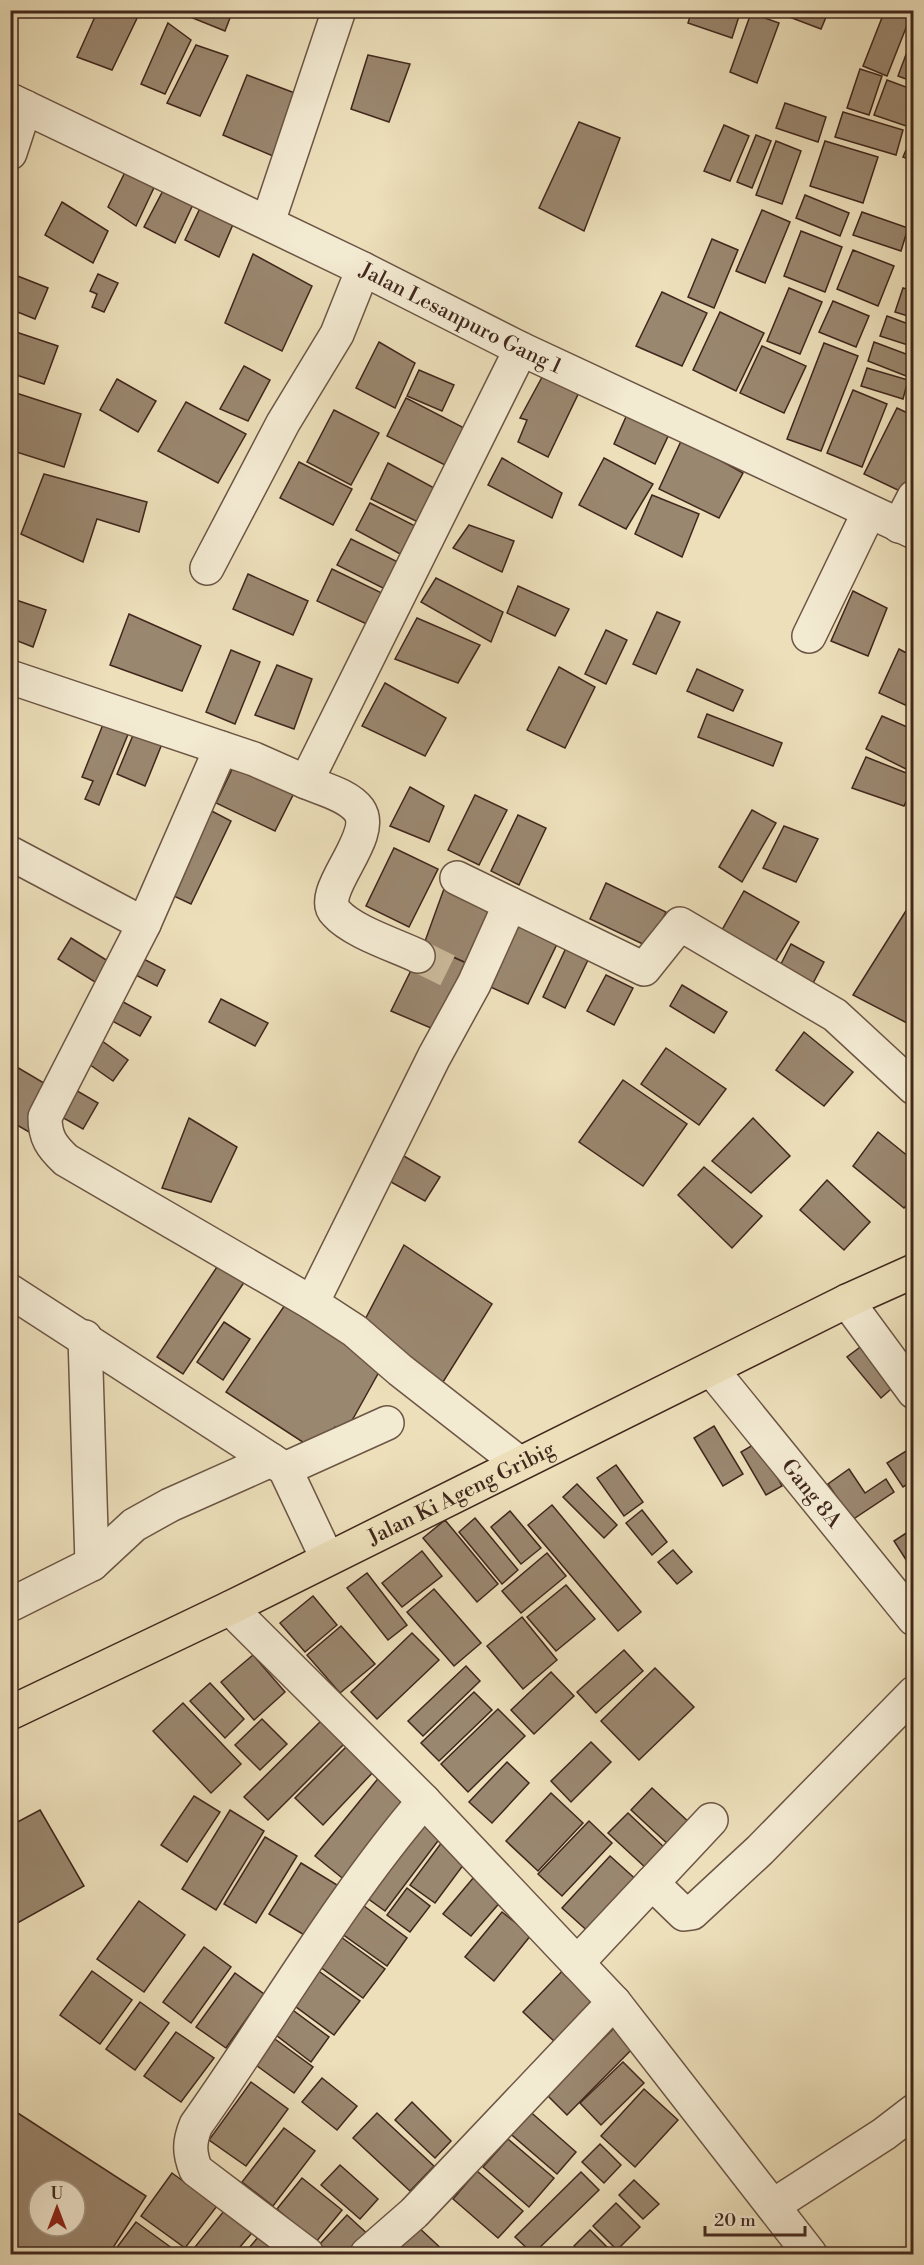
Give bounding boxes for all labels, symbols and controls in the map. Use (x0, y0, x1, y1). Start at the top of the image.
street label: Jalan Lesanpuro Gang 1 (354, 257, 566, 380)
street label: Jalan Ki Ageng Gribig (363, 1436, 560, 1552)
street label: Gang 8A (775, 1454, 847, 1534)
north arrow (27, 2178, 87, 2238)
text: U (51, 2184, 64, 2204)
scale bar (705, 2199, 806, 2237)
text: 20 m (714, 2209, 756, 2232)

